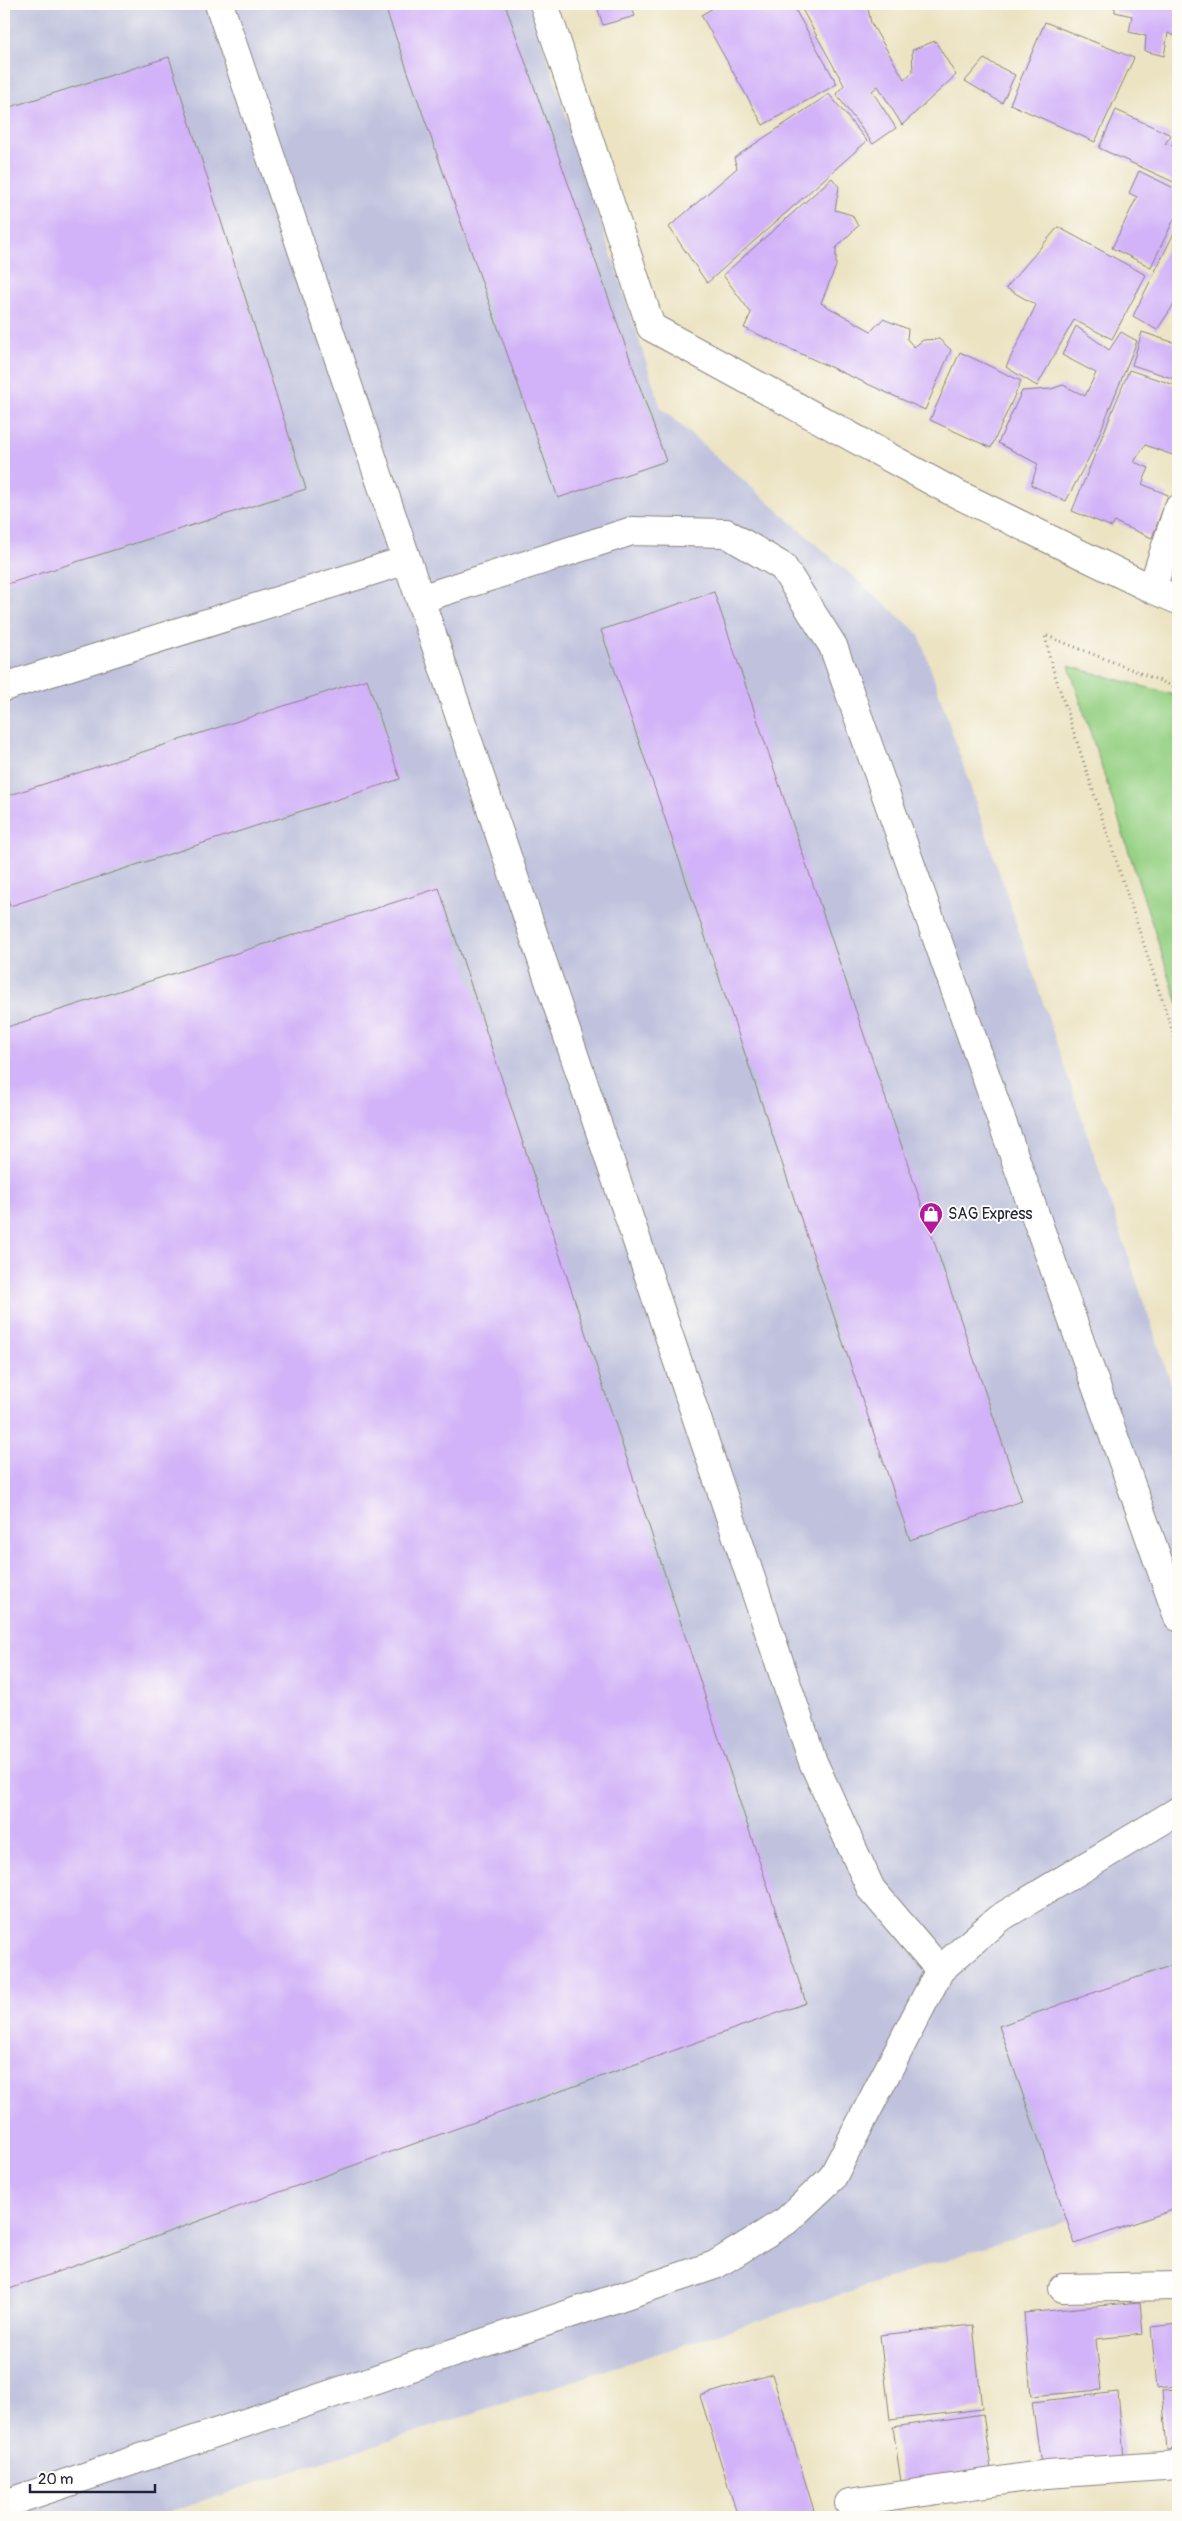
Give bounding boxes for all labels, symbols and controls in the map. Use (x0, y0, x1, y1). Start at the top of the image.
shop icon: SAG Express (918, 1201, 944, 1235)
place label: SAG Express (948, 1204, 1032, 1224)
scale bar (30, 2461, 155, 2493)
text: 20 m (38, 2470, 73, 2489)

